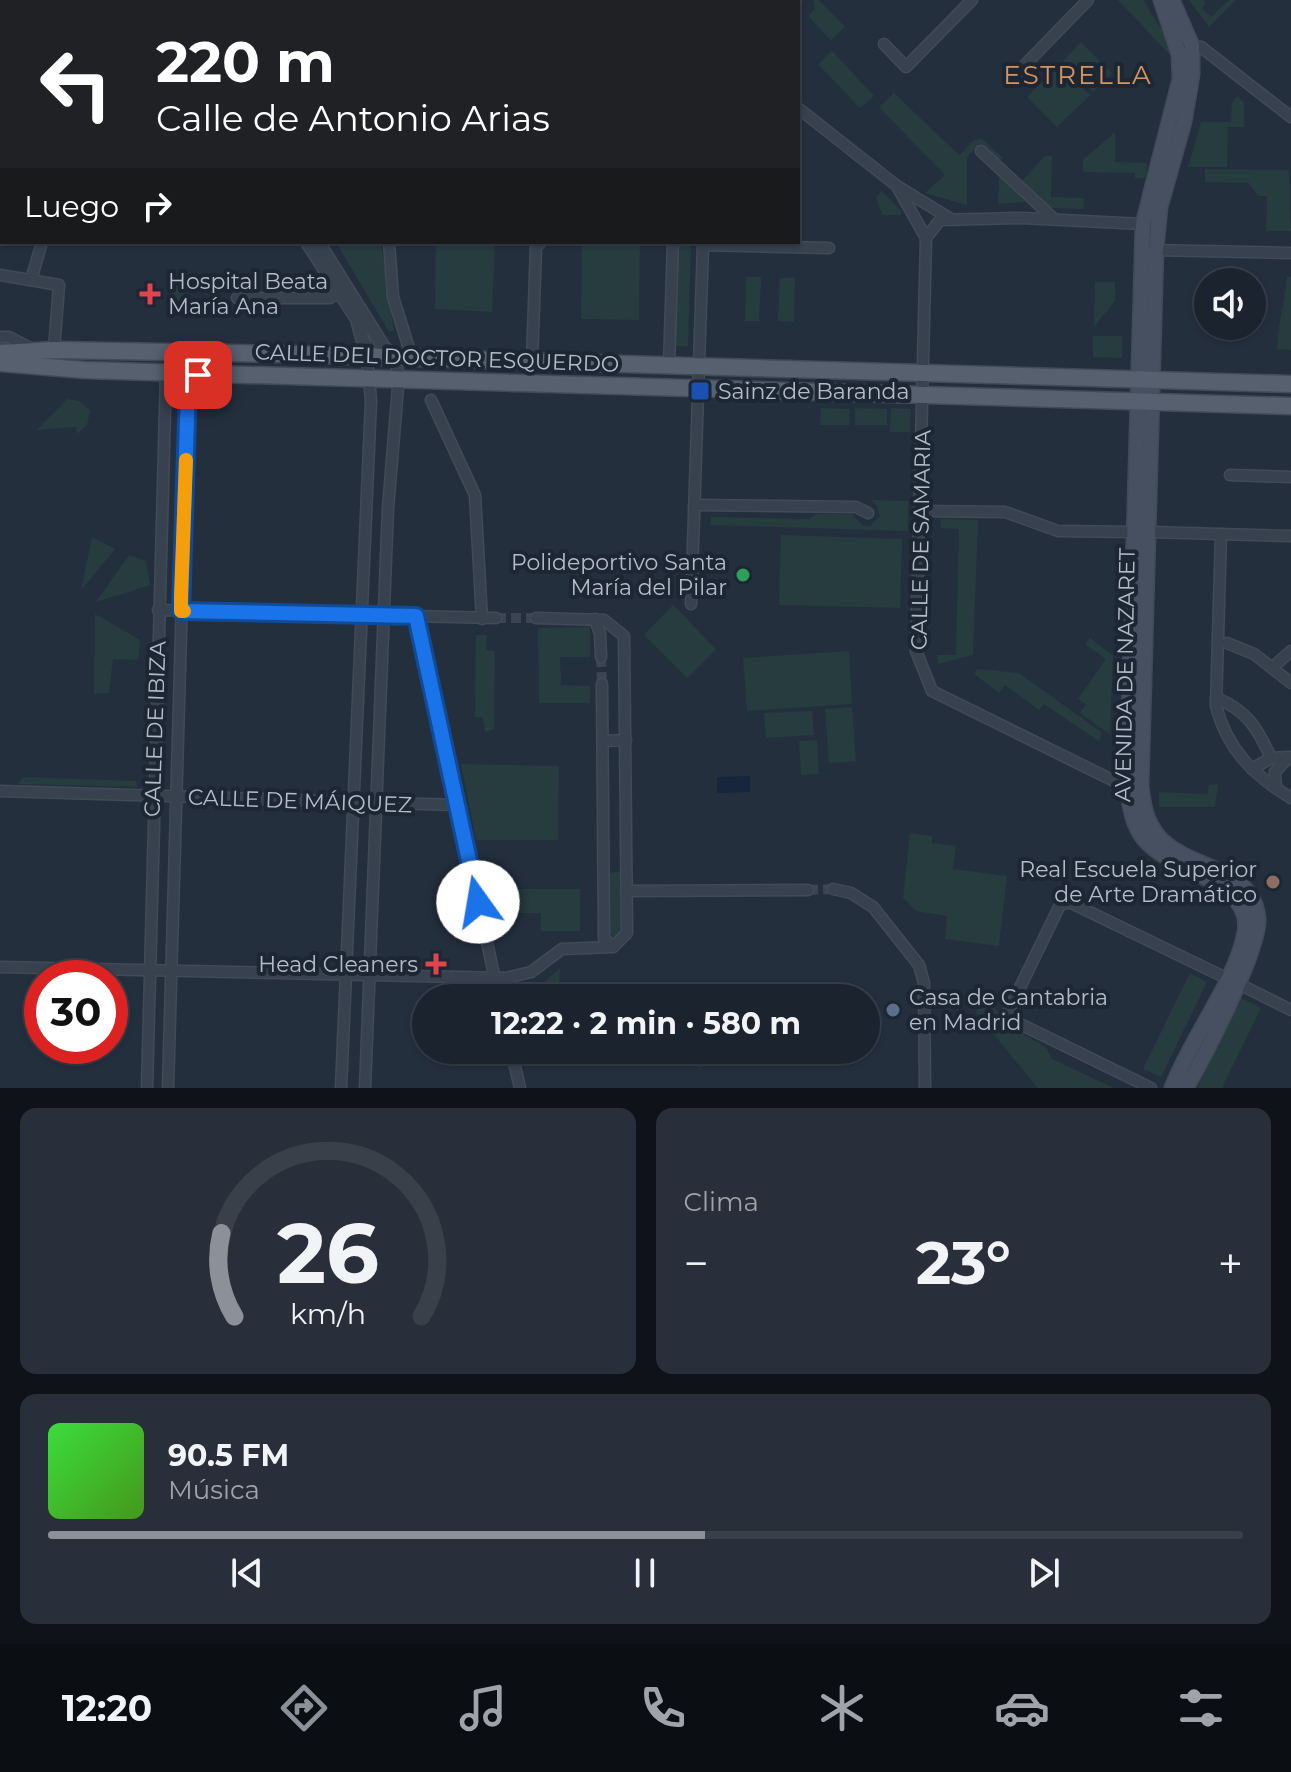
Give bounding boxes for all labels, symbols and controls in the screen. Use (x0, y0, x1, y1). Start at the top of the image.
text: 220 m (156, 28, 335, 96)
icon: left (24, 32, 128, 136)
district label: ESTRELLA (1003, 59, 1153, 91)
text: Calle de Antonio Arias (156, 96, 550, 140)
icon: right (135, 184, 179, 228)
text: Luego (24, 188, 119, 225)
place label: Hospital Beata María Ana (168, 268, 328, 320)
map controls (1194, 268, 1266, 340)
button: sound (1194, 268, 1266, 340)
marker: Hospital Beata María Ana (139, 283, 161, 305)
street label: CALLE DEL DOCTOR ESQUERDO (254, 338, 620, 378)
pin (164, 341, 232, 409)
icon: arrive (176, 353, 220, 397)
place label: Sainz de Baranda (718, 378, 910, 405)
marker: Sainz de Baranda (689, 380, 711, 402)
street label: CALLE DE SAMARIA (906, 429, 936, 650)
street label: AVENIDA DE NAZARET (1109, 547, 1141, 802)
place label: Polideportivo Santa María del Pilar (511, 549, 727, 601)
marker: Polideportivo Santa María del Pilar (734, 566, 752, 584)
street label: CALLE DE IBIZA (138, 640, 172, 817)
street label: CALLE DE MÁIQUEZ (187, 784, 413, 818)
place label: Real Escuela Superior de Arte Dramático (1019, 856, 1257, 908)
position arrow (436, 860, 520, 944)
marker: Real Escuela Superior de Arte Dramático (1264, 873, 1282, 891)
place label: Head Cleaners (258, 951, 418, 978)
marker: Head Cleaners (425, 953, 447, 975)
speed limit sign: 30 (24, 960, 128, 1064)
place label: Casa de Cantabria en Madrid (909, 984, 1108, 1036)
marker: Casa de Cantabria en Madrid (884, 1001, 902, 1019)
text: 12:22 · 2 min · 580 m (491, 1005, 801, 1042)
text: Clima (684, 1186, 759, 1218)
text: 26 (277, 1202, 379, 1304)
text: 23° (916, 1226, 1011, 1299)
text: − (684, 1236, 709, 1290)
text: + (1218, 1236, 1243, 1290)
text: km/h (290, 1296, 366, 1331)
text: 90.5 FM (168, 1437, 289, 1474)
text: Música (168, 1474, 260, 1506)
icon: previous (225, 1551, 269, 1595)
icon: pause (623, 1551, 667, 1595)
icon: next (1022, 1551, 1066, 1595)
icon: directions (276, 1680, 332, 1736)
icon: music (455, 1680, 511, 1736)
icon: phone (635, 1680, 691, 1736)
icon: climate (814, 1680, 870, 1736)
icon: car (994, 1680, 1050, 1736)
icon: filters (1173, 1680, 1229, 1736)
text: 12:20 (62, 1686, 152, 1730)

